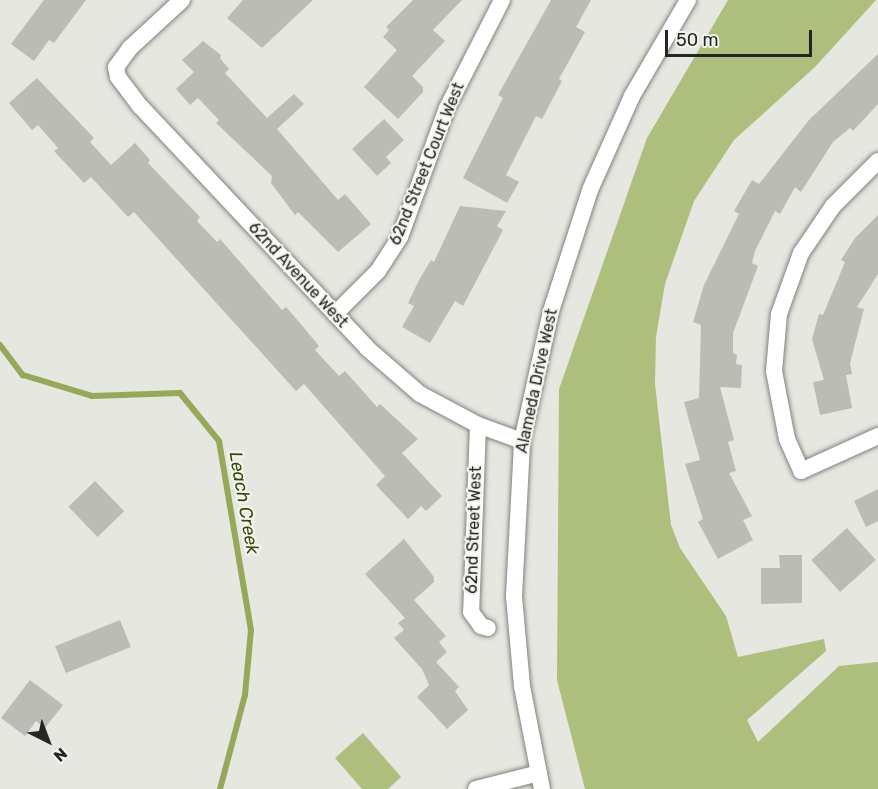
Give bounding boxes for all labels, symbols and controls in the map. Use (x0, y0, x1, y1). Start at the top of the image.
scale bar (668, 18, 815, 56)
text: 50 m (676, 29, 719, 51)
street label: 62nd Street Court West (386, 80, 468, 248)
street label: 62nd Avenue West (244, 218, 352, 332)
street label: Alameda Drive West (512, 307, 562, 455)
water label: Leach Creek (224, 450, 264, 556)
street label: 62nd Street West (462, 466, 486, 594)
north arrow (18, 711, 78, 771)
text: N (50, 744, 71, 766)

